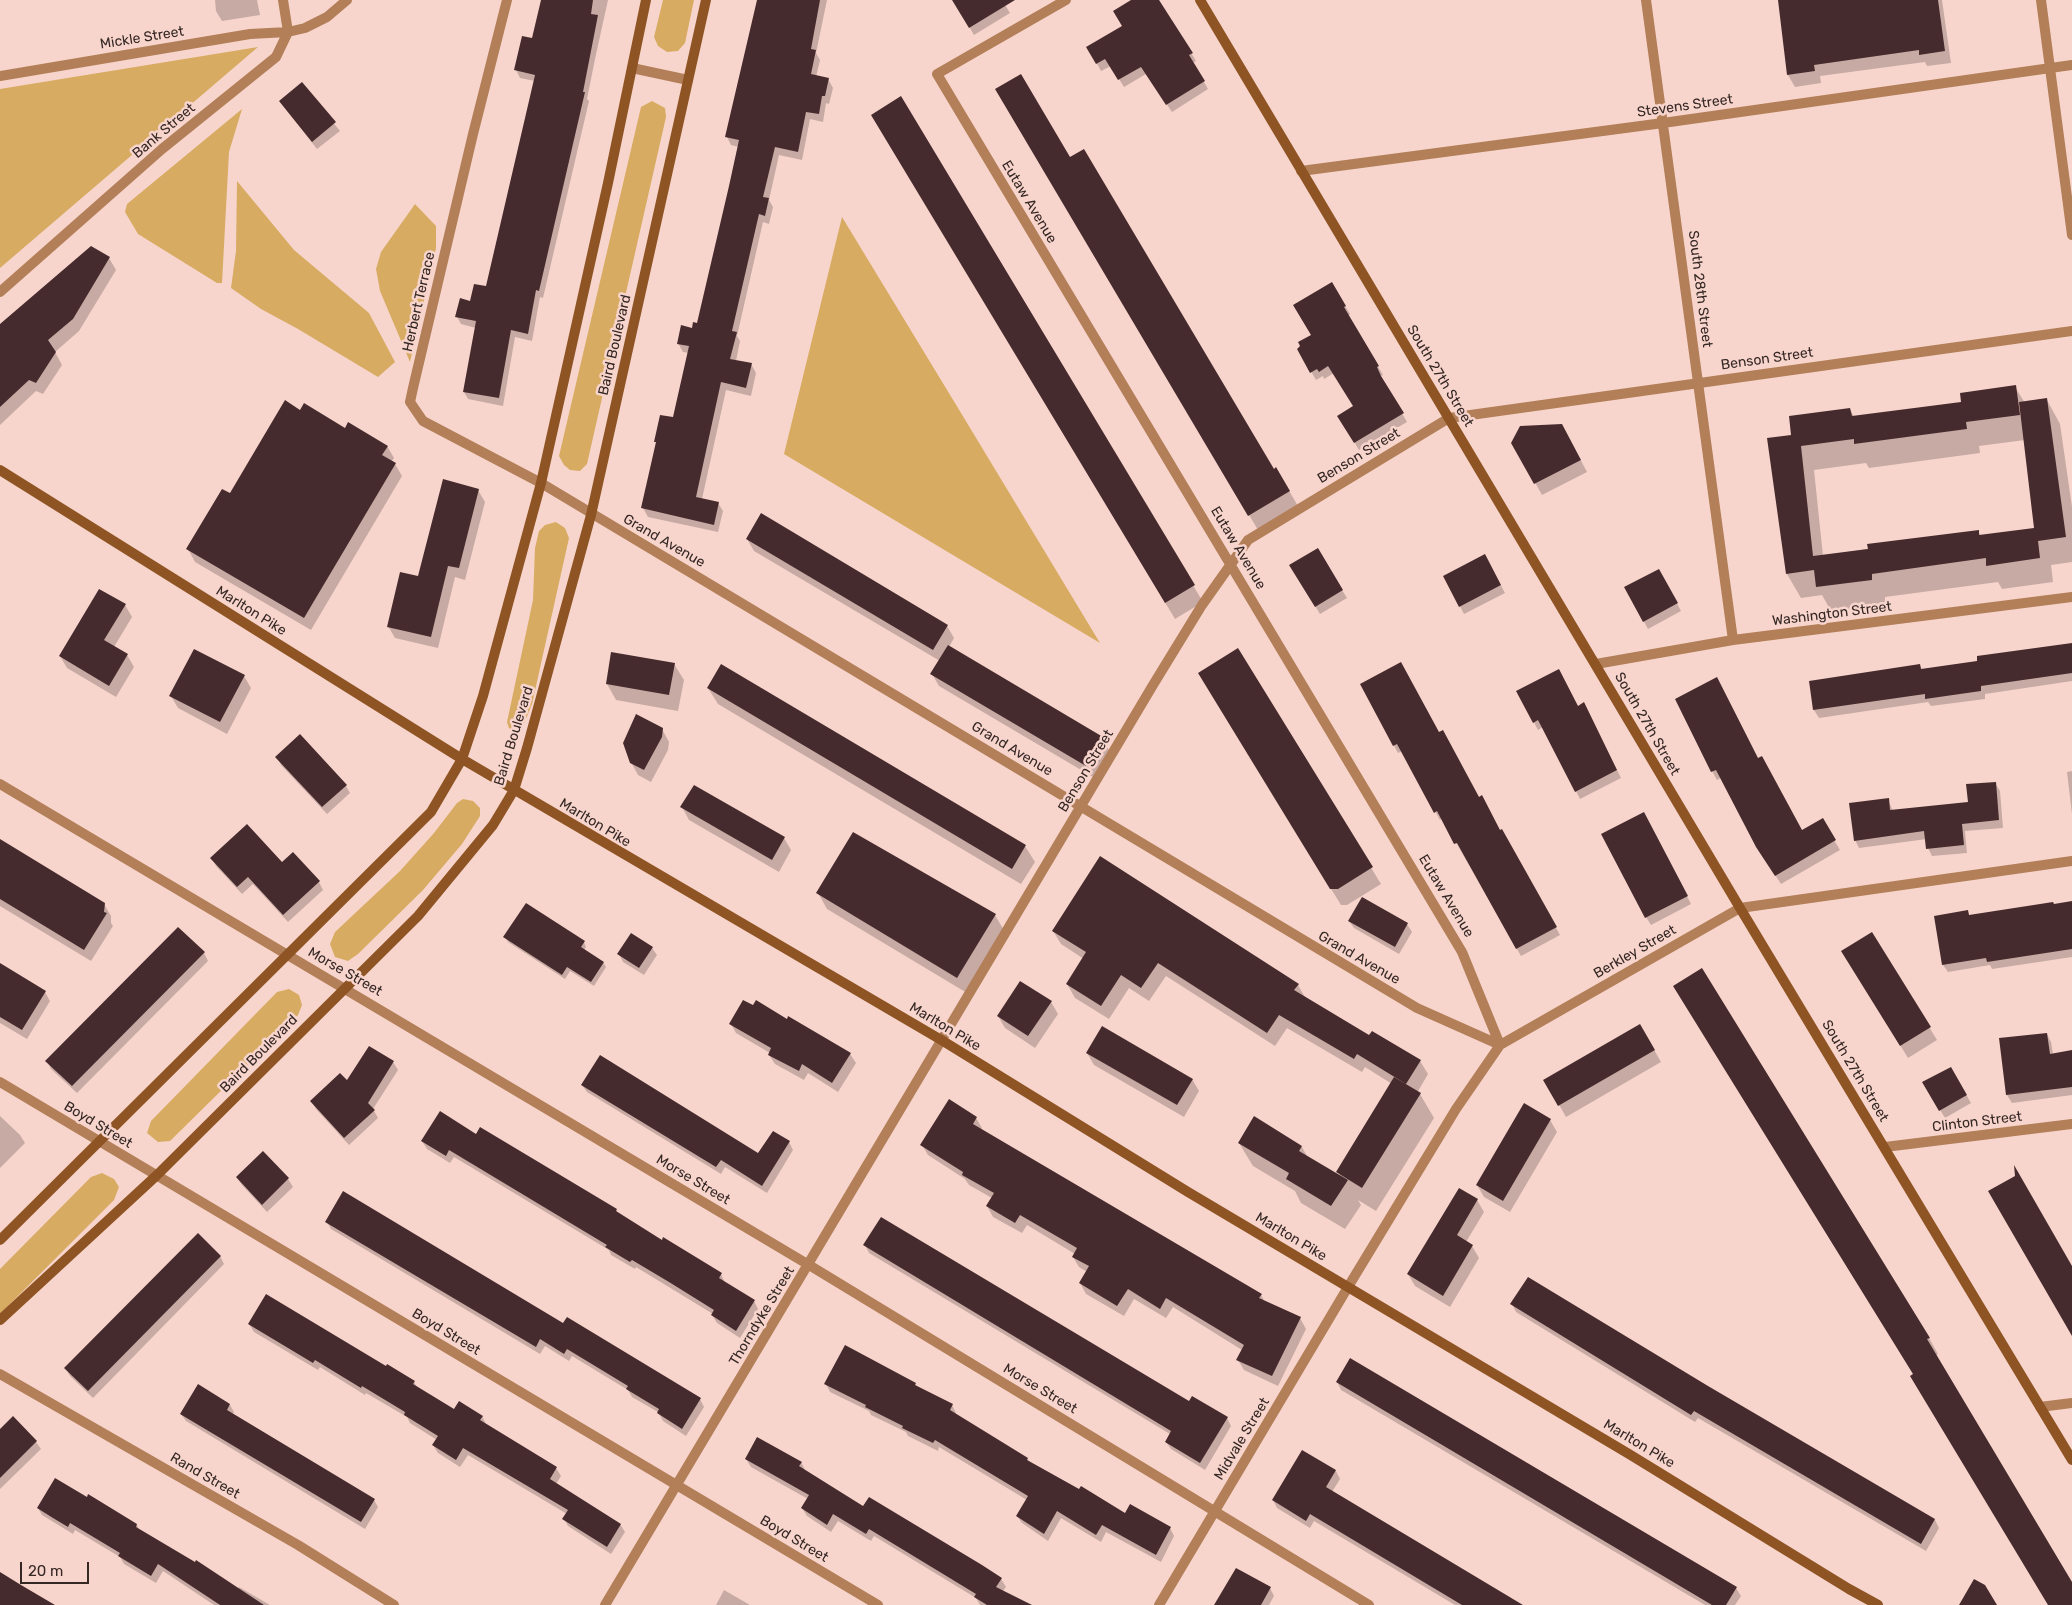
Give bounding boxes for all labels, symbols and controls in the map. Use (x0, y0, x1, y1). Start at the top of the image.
street label: Mickle Street (99, 23, 185, 53)
street label: Stevens Street (1636, 91, 1734, 121)
street label: Bank Street (129, 100, 199, 162)
street label: Eutaw Avenue (998, 158, 1060, 246)
street label: South 28th Street (1684, 230, 1716, 348)
street label: Herbert Terrace (399, 250, 439, 354)
street label: Baird Boulevard (595, 293, 635, 397)
street label: South 27th Street (1403, 322, 1477, 430)
street label: Benson Street (1720, 344, 1814, 374)
street label: Benson Street (1315, 425, 1403, 487)
street label: Eutaw Avenue (1207, 504, 1269, 592)
street label: Grand Avenue (620, 511, 708, 571)
street label: Marlton Pike (213, 583, 289, 639)
street label: Washington Street (1771, 598, 1893, 630)
street label: South 27th Street (1611, 670, 1683, 778)
street label: Baird Boulevard (491, 684, 537, 788)
street label: Grand Avenue (968, 718, 1056, 780)
street label: Benson Street (1055, 727, 1117, 815)
street label: Marlton Pike (556, 795, 634, 851)
street label: Eutaw Avenue (1415, 852, 1477, 940)
street label: Berkley Street (1591, 922, 1679, 982)
street label: Grand Avenue (1315, 928, 1403, 988)
street label: Morse Street (305, 944, 385, 1000)
street label: Marlton Pike (906, 999, 984, 1055)
street label: Baird Boulevard (217, 1012, 301, 1096)
street label: South 27th Street (1818, 1017, 1892, 1125)
street label: Boyd Street (61, 1098, 135, 1152)
street label: Clinton Street (1931, 1108, 2023, 1136)
street label: Morse Street (653, 1151, 733, 1209)
street label: Marlton Pike (1252, 1209, 1330, 1265)
street label: Thorndyke Street (726, 1263, 798, 1369)
street label: Boyd Street (409, 1305, 483, 1359)
street label: Morse Street (1000, 1360, 1080, 1418)
street label: Midvale Street (1211, 1395, 1273, 1483)
street label: Marlton Pike (1600, 1416, 1678, 1472)
street label: Rand Street (167, 1449, 243, 1503)
street label: Boyd Street (757, 1512, 831, 1566)
scale bar (22, 1552, 91, 1584)
text: 20 m (28, 1562, 63, 1580)

